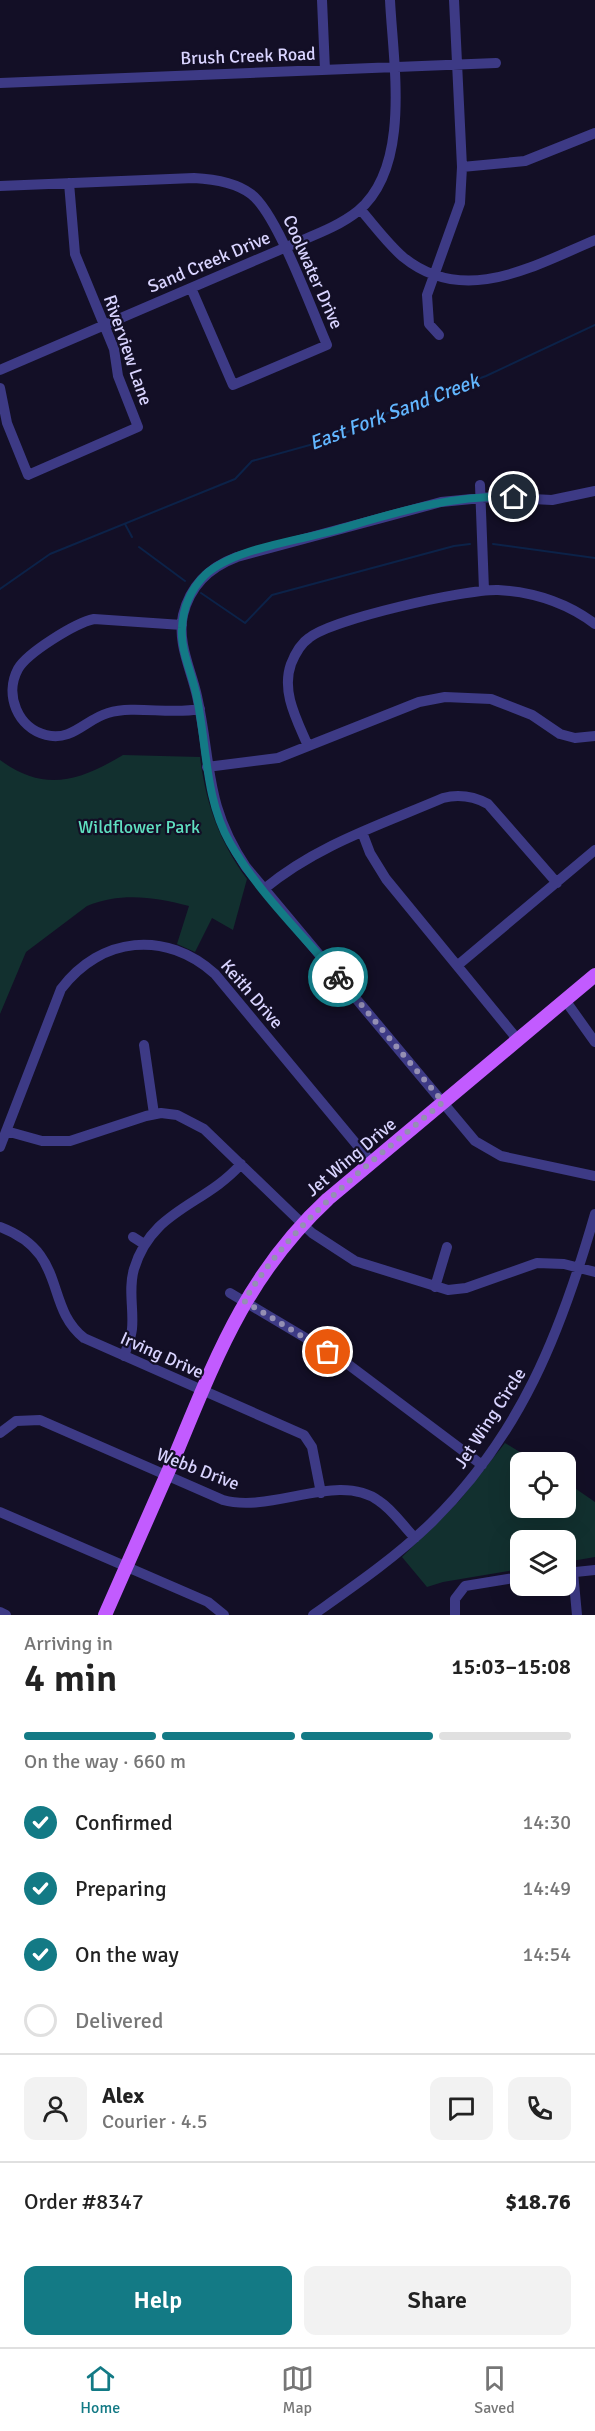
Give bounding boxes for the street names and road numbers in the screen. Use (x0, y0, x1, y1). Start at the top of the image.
street label: Brush Creek Road (180, 43, 316, 69)
street label: Coolwater Drive (278, 212, 348, 332)
street label: Sand Creek Drive (144, 226, 274, 298)
street label: Riverview Lane (99, 292, 157, 408)
street label: Keith Drive (216, 955, 288, 1033)
street label: Jet Wing Drive (301, 1113, 401, 1201)
street label: Irving Drive (117, 1327, 207, 1383)
street label: Jet Wing Circle (449, 1364, 531, 1472)
street label: Webb Drive (154, 1443, 242, 1495)

